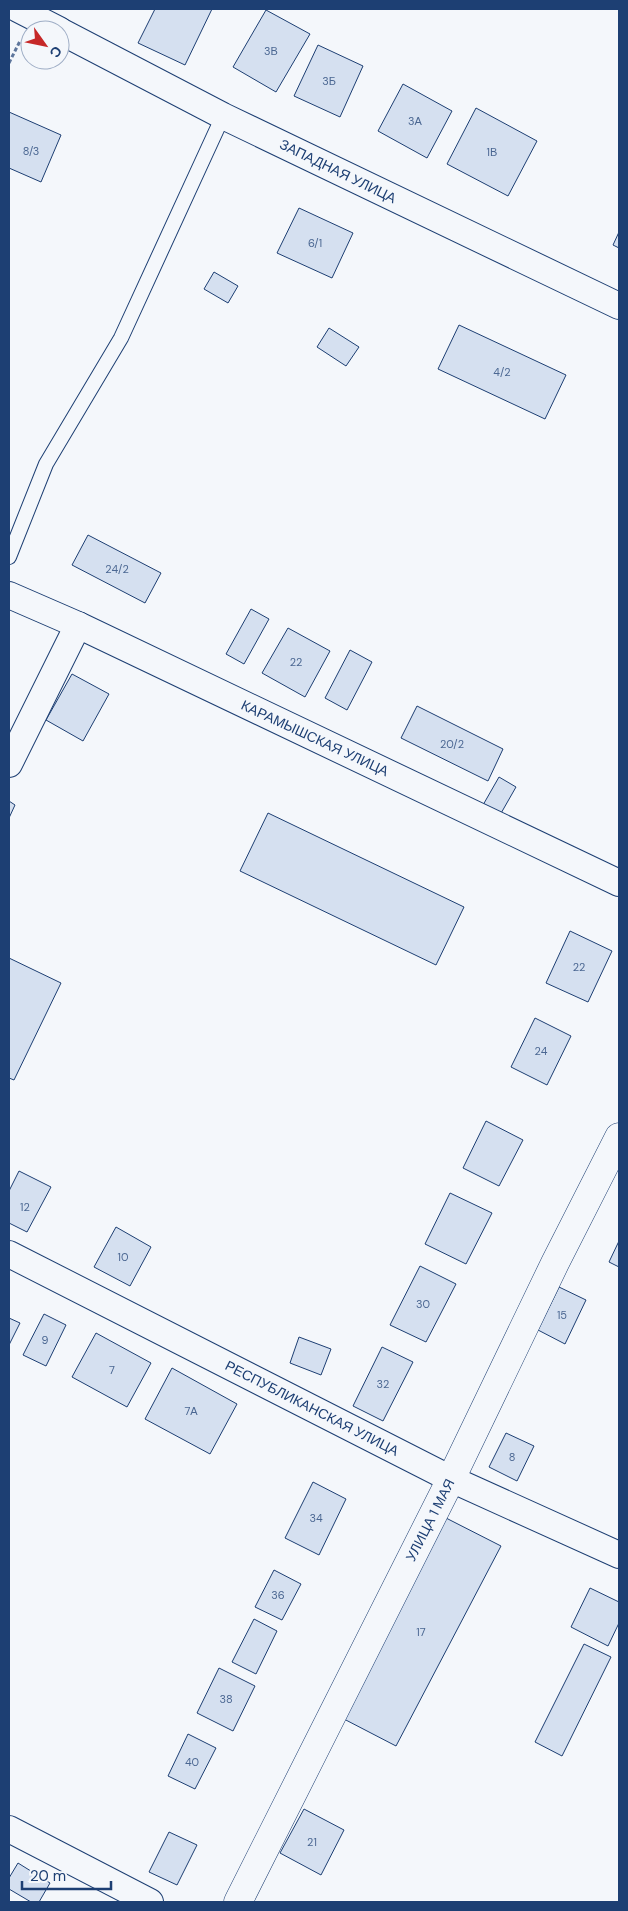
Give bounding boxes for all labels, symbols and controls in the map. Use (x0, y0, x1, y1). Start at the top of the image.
north arrow (20, 20, 70, 70)
text: С (46, 43, 66, 61)
house number: 3В (264, 44, 278, 58)
house number: 3Б (322, 74, 336, 88)
house number: 3А (408, 114, 423, 128)
street label: ЗАПАДНАЯ УЛИЦА (277, 135, 400, 207)
house number: 8/3 (23, 144, 39, 158)
house number: 1В (487, 145, 497, 159)
house number: 6/1 (308, 236, 322, 250)
house number: 4/2 (493, 365, 511, 379)
house number: 24/2 (105, 562, 129, 576)
house number: 22 (290, 655, 302, 669)
street label: КАРАМЫШСКАЯ УЛИЦА (238, 696, 392, 780)
house number: 20/2 (440, 737, 464, 751)
house number: 22 (573, 960, 585, 974)
house number: 24 (535, 1044, 548, 1058)
house number: 12 (20, 1200, 30, 1214)
house number: 10 (118, 1250, 128, 1264)
house number: 30 (416, 1297, 430, 1311)
house number: 15 (557, 1308, 567, 1322)
house number: 9 (42, 1333, 49, 1347)
street label: РЕСПУБЛИКАНСКАЯ УЛИЦА (222, 1356, 402, 1460)
house number: 7 (109, 1363, 115, 1377)
house number: 32 (377, 1377, 389, 1391)
house number: 7А (184, 1404, 198, 1418)
house number: 8 (509, 1450, 515, 1464)
street label: УЛИЦА 1 МАЯ (401, 1476, 459, 1564)
house number: 34 (309, 1511, 323, 1525)
house number: 36 (271, 1588, 285, 1602)
house number: 17 (416, 1625, 426, 1639)
house number: 38 (219, 1692, 233, 1706)
house number: 40 (185, 1755, 199, 1769)
house number: 21 (307, 1835, 317, 1849)
scale bar (22, 1858, 111, 1890)
text: 20 m (30, 1866, 66, 1886)

